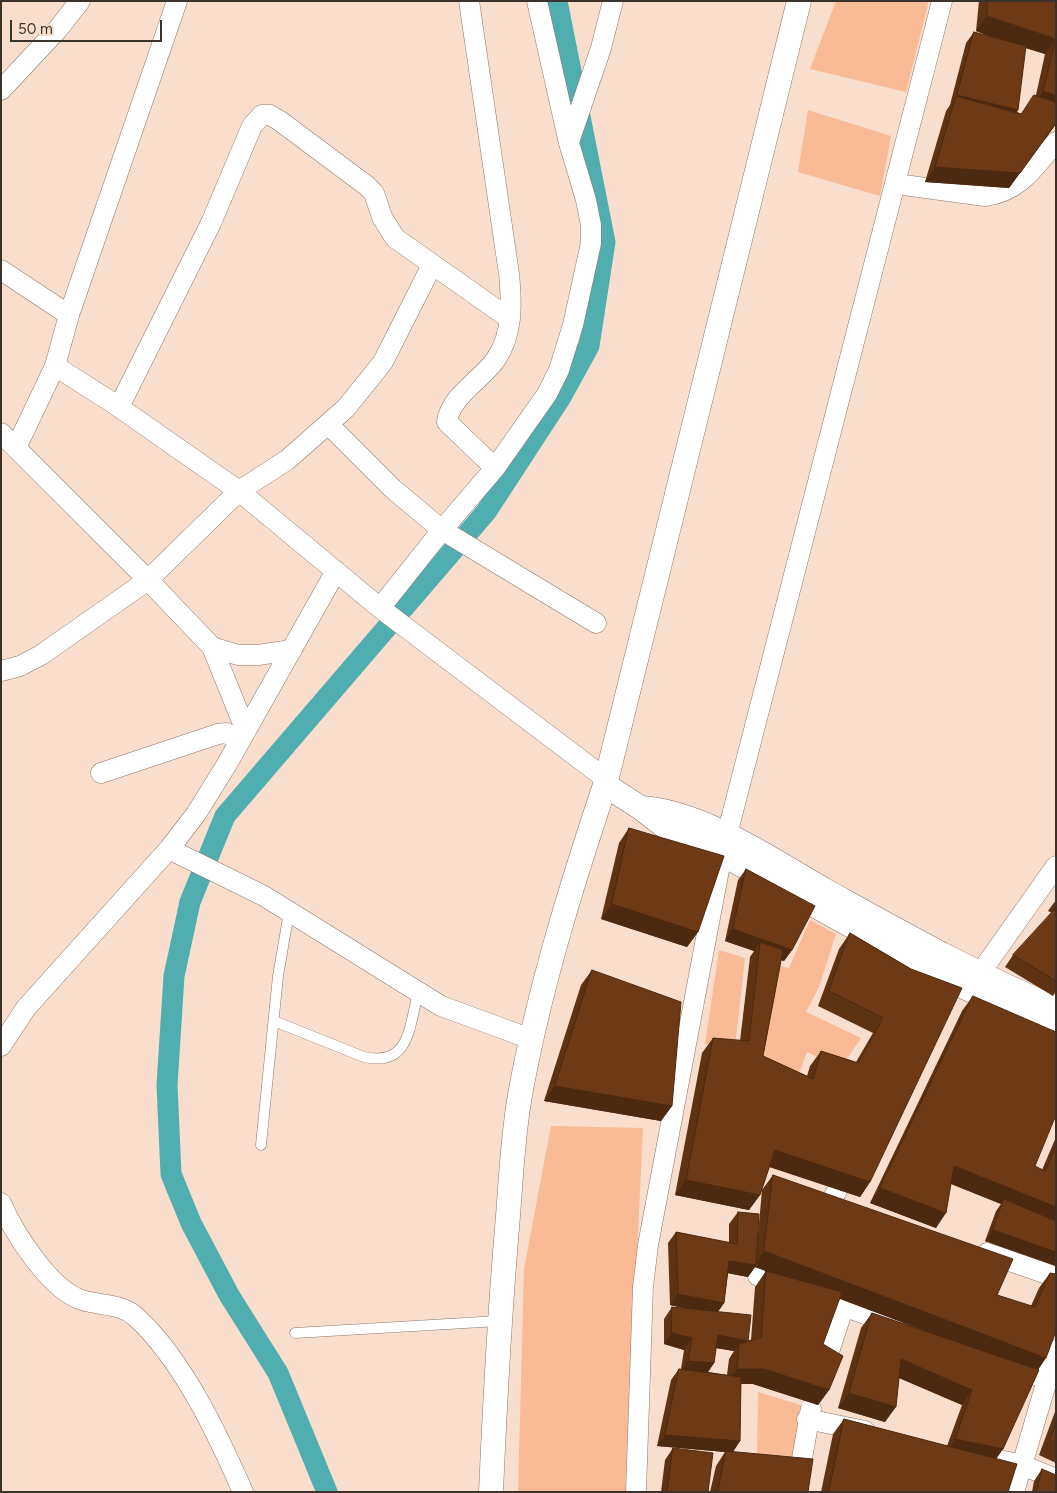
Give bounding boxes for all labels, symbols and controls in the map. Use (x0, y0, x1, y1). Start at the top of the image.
scale bar (12, 10, 165, 42)
text: 50 m (18, 20, 53, 38)

